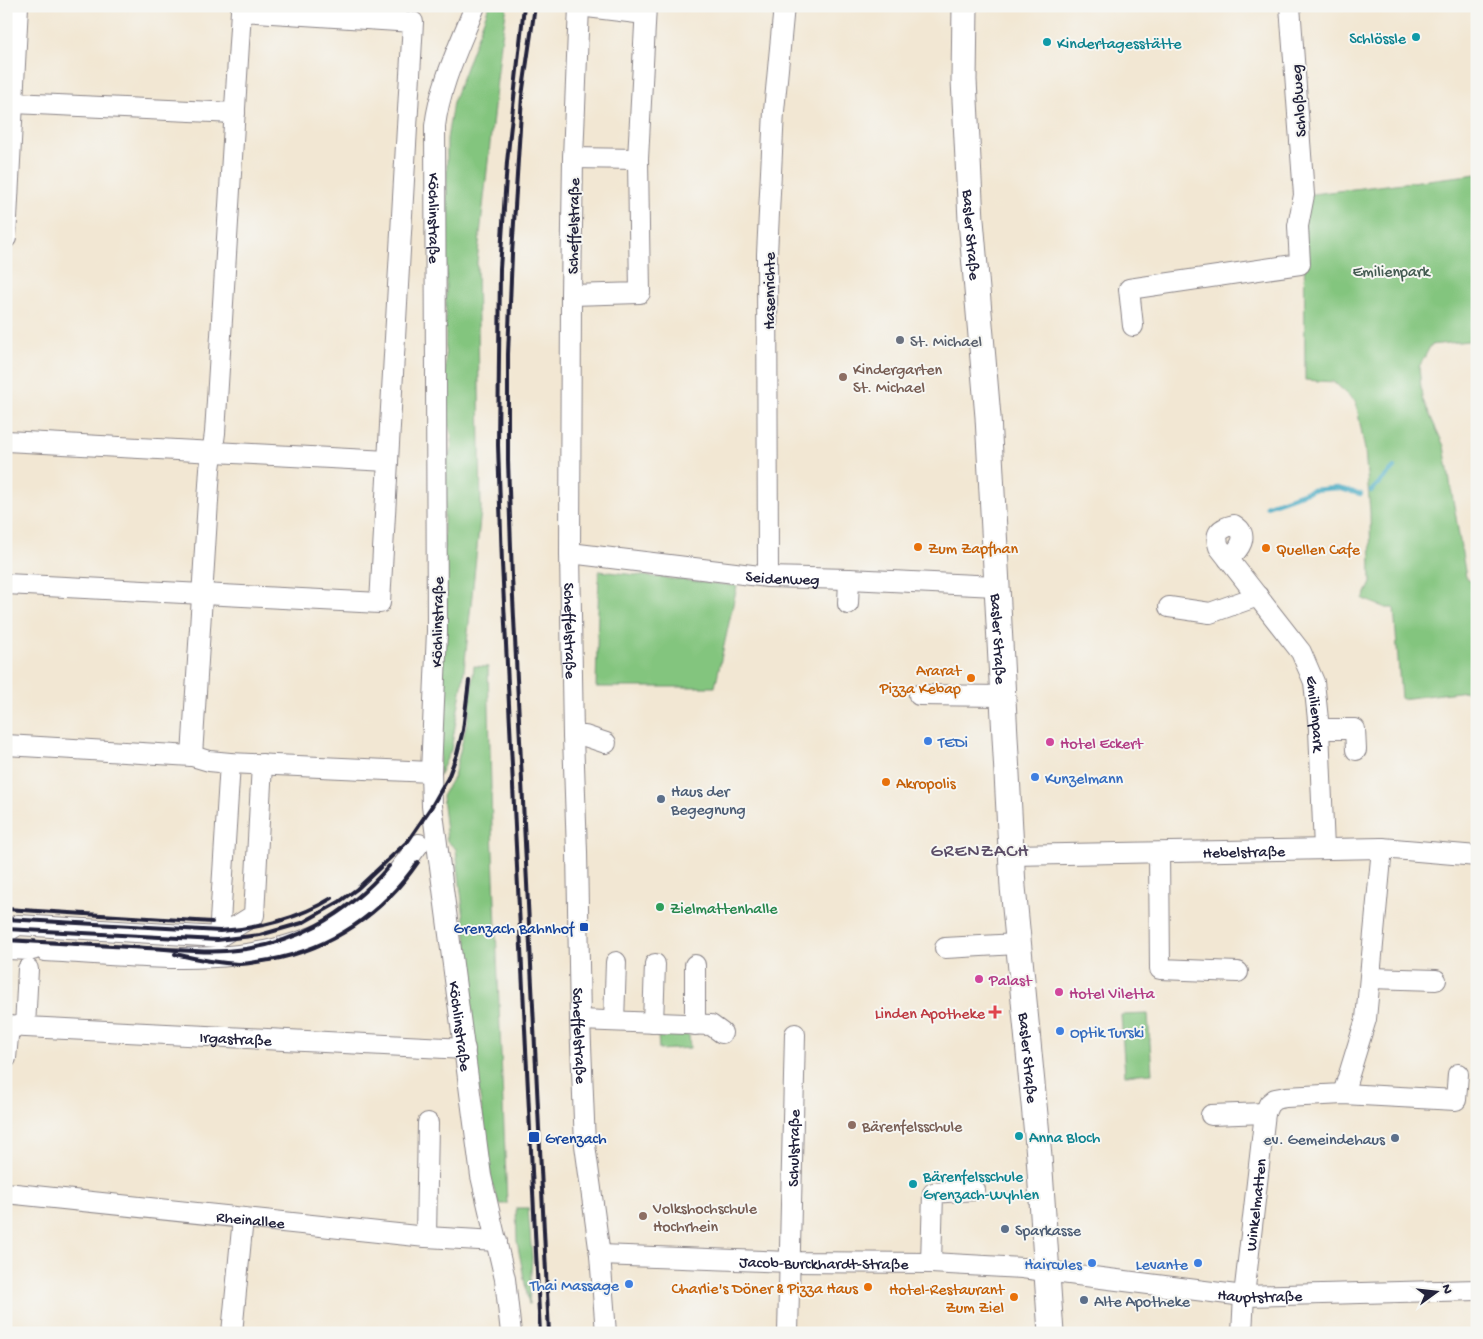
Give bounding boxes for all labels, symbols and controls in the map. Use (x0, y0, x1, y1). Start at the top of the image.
place label: Schlössle (1349, 31, 1407, 50)
marker: Schlössle (1410, 31, 1422, 43)
marker: Kindertagesstätte (1041, 36, 1053, 48)
place label: Kindertagesstätte (1057, 36, 1182, 55)
street label: Schloßweg (1288, 64, 1313, 138)
street label: Köchlinstraße (422, 173, 442, 264)
street label: Scheffelstraße (565, 177, 586, 274)
street label: Basler Straße (956, 188, 982, 282)
street label: Hasenrichte (762, 251, 781, 330)
park label: Emilienpark (1352, 264, 1431, 283)
marker: St. Michael (894, 334, 906, 346)
place label: St. Michael (910, 334, 982, 353)
place label: Kindergarten St. Michael (853, 362, 943, 399)
marker: Kindergarten St. Michael (837, 371, 849, 383)
marker: Zum Zapfhan (912, 541, 924, 553)
place label: Zum Zapfhan (928, 541, 1018, 560)
marker: Quellen Cafe (1260, 542, 1272, 554)
place label: Quellen Cafe (1276, 542, 1361, 561)
street label: Seidenweg (744, 568, 820, 591)
street label: Köchlinstraße (429, 576, 450, 668)
street label: Scheffelstraße (557, 583, 578, 680)
street label: Basler Straße (984, 592, 1008, 686)
place label: Ararat Pizza Kebap (879, 663, 962, 700)
marker: Ararat Pizza Kebap (965, 672, 977, 684)
street label: Emilienpark (1299, 673, 1326, 754)
marker: TEDi (922, 735, 934, 747)
place label: TEDi (937, 735, 968, 754)
marker: Hotel Eckert (1044, 736, 1056, 748)
place label: Hotel Eckert (1060, 736, 1144, 755)
marker: Kunzelmann (1029, 771, 1041, 783)
place label: Kunzelmann (1045, 771, 1124, 790)
marker: Akropolis (880, 776, 892, 788)
place label: Akropolis (896, 776, 957, 795)
place label: Haus der Begegnung (670, 784, 746, 821)
marker: Haus der Begegnung (655, 793, 667, 805)
district label: GRENZACH (931, 841, 1029, 864)
street label: Hebelstraße (1203, 844, 1286, 864)
marker: Zielmattenhalle (654, 901, 666, 913)
place label: Zielmattenhalle (670, 901, 778, 920)
place label: Grenzach Bahnhof (454, 921, 575, 940)
marker: Grenzach Bahnhof (578, 921, 590, 933)
marker: Palast (973, 973, 985, 985)
place label: Palast (988, 973, 1033, 992)
street label: Köchlinstraße (442, 980, 473, 1073)
marker: Hotel Viletta (1053, 986, 1065, 998)
place label: Hotel Viletta (1069, 986, 1156, 1005)
street label: Scheffelstraße (566, 987, 589, 1085)
place label: Linden Apotheke (875, 1006, 986, 1025)
marker: Linden Apotheke (989, 1006, 1001, 1018)
street label: Basler Straße (1012, 1011, 1040, 1105)
marker: Optik Turski (1054, 1025, 1066, 1037)
place label: Optik Turski (1070, 1025, 1144, 1044)
street label: Irgastraße (199, 1030, 273, 1052)
street label: Schulstraße (785, 1108, 806, 1187)
marker: Bärenfelsschule (846, 1119, 858, 1131)
place label: Bärenfelsschule (861, 1119, 963, 1138)
marker: Grenzach (527, 1130, 541, 1144)
marker: Anna Bloch (1013, 1130, 1025, 1142)
place label: Anna Bloch (1029, 1130, 1101, 1149)
place label: Grenzach (545, 1131, 607, 1150)
place label: ev. Gemeindehaus (1263, 1132, 1386, 1151)
marker: ev. Gemeindehaus (1389, 1132, 1401, 1144)
street label: Winkelmatten (1243, 1157, 1273, 1252)
place label: Bärenfelsschule Grenzach-Wyhlen (922, 1169, 1039, 1206)
marker: Bärenfelsschule Grenzach-Wyhlen (907, 1178, 919, 1190)
place label: Volkshochschule Hochrhein (652, 1201, 758, 1238)
street label: Rheinallee (215, 1209, 286, 1235)
marker: Volkshochschule Hochrhein (637, 1210, 649, 1222)
marker: Sparkasse (999, 1223, 1011, 1235)
place label: Sparkasse (1015, 1223, 1082, 1242)
street label: Jacob-Burckhardt-Straße (739, 1254, 909, 1276)
place label: Haircules (1024, 1257, 1083, 1276)
marker: Haircules (1086, 1257, 1098, 1269)
place label: Levante (1136, 1257, 1189, 1276)
marker: Levante (1192, 1257, 1204, 1269)
north arrow (1410, 1266, 1460, 1316)
place label: Thai Massage (529, 1278, 620, 1297)
marker: Thai Massage (623, 1278, 635, 1290)
place label: Charlie's Döner & Pizza Haus (671, 1281, 859, 1300)
marker: Charlie's Döner & Pizza Haus (862, 1281, 874, 1293)
place label: Hotel-Restaurant Zum Ziel (889, 1282, 1005, 1319)
text: N (1437, 1283, 1456, 1296)
street label: Hauptstraße (1216, 1287, 1303, 1309)
marker: Hotel-Restaurant Zum Ziel (1008, 1291, 1020, 1303)
marker: Alte Apotheke (1078, 1294, 1090, 1306)
place label: Alte Apotheke (1094, 1294, 1191, 1313)

